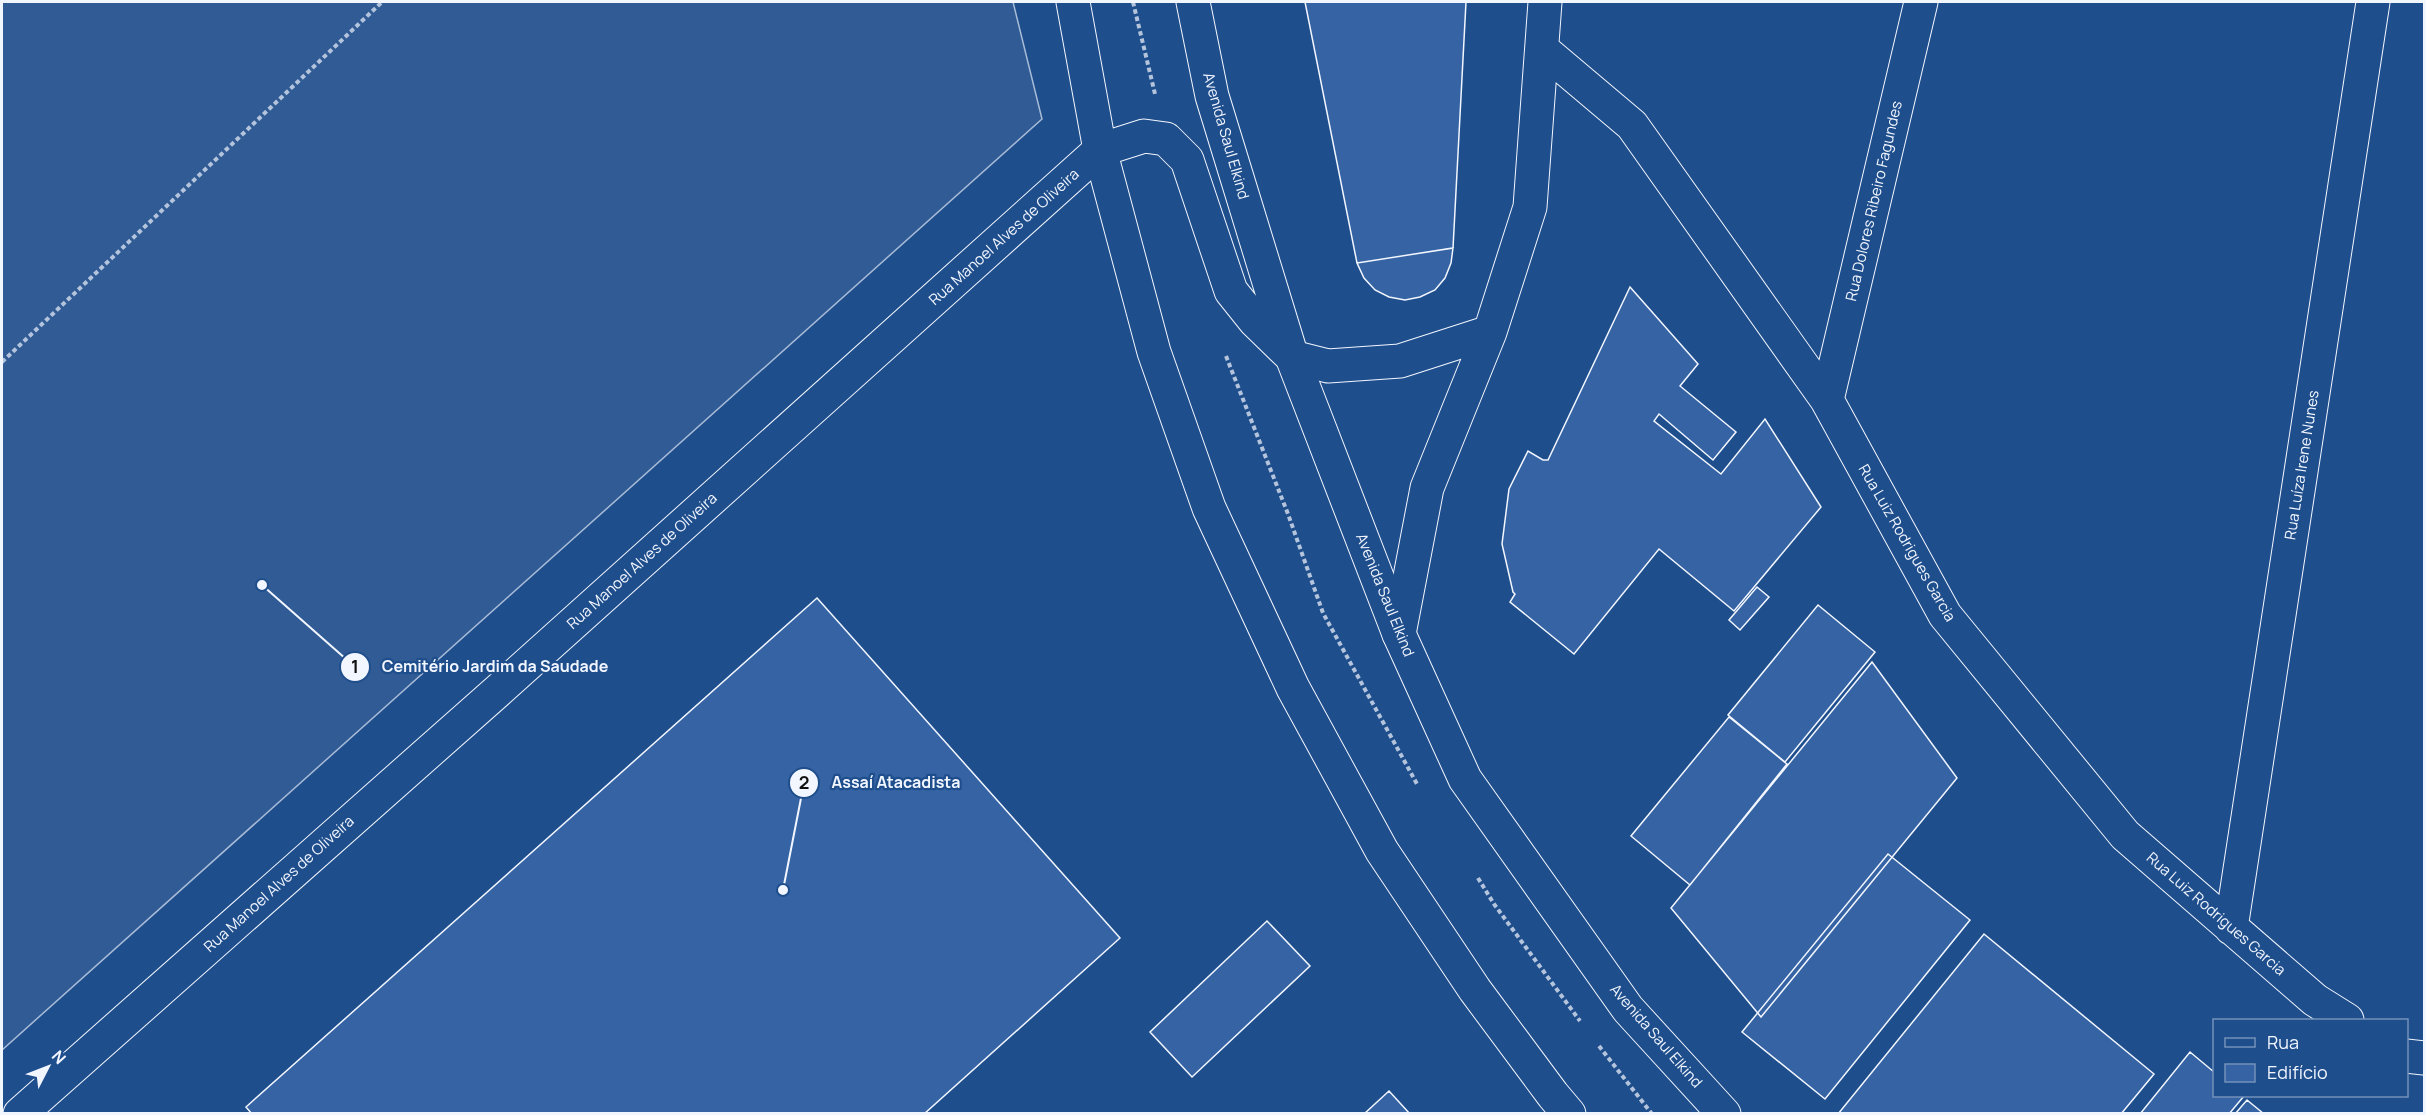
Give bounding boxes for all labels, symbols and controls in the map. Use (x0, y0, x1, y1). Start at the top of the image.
street label: Avenida Saul Elkind (1198, 70, 1255, 202)
street label: Rua Dolores Ribeiro Fagundes (1840, 99, 1907, 303)
street label: Rua Manoel Alves de Oliveira (924, 164, 1083, 310)
street label: Rua Luíza Irene Nunes (2279, 388, 2324, 541)
street label: Rua Luiz Rodrigues Garcia (1854, 460, 1961, 625)
street label: Rua Manoel Alves de Oliveira (562, 488, 721, 634)
street label: Avenida Saul Elkind (1351, 530, 1420, 660)
callout: Cemitério Jardim da Saudade (340, 650, 621, 684)
text: 1 (351, 654, 359, 678)
text: Cemitério Jardim da Saudade (382, 655, 609, 677)
callout: Assaí Atacadista (789, 766, 972, 800)
text: 2 (799, 770, 809, 794)
text: Assaí Atacadista (832, 771, 960, 793)
street label: Rua Manoel Alves de Oliveira (199, 811, 358, 957)
street label: Rua Luiz Rodrigues Garcia (2142, 847, 2291, 980)
street label: Avenida Saul Elkind (1605, 979, 1707, 1092)
legend (2213, 1019, 2408, 1097)
text: Rua (2267, 1030, 2299, 1054)
north arrow (18, 1037, 78, 1097)
text: N (47, 1045, 71, 1069)
text: Edifício (2267, 1060, 2328, 1084)

